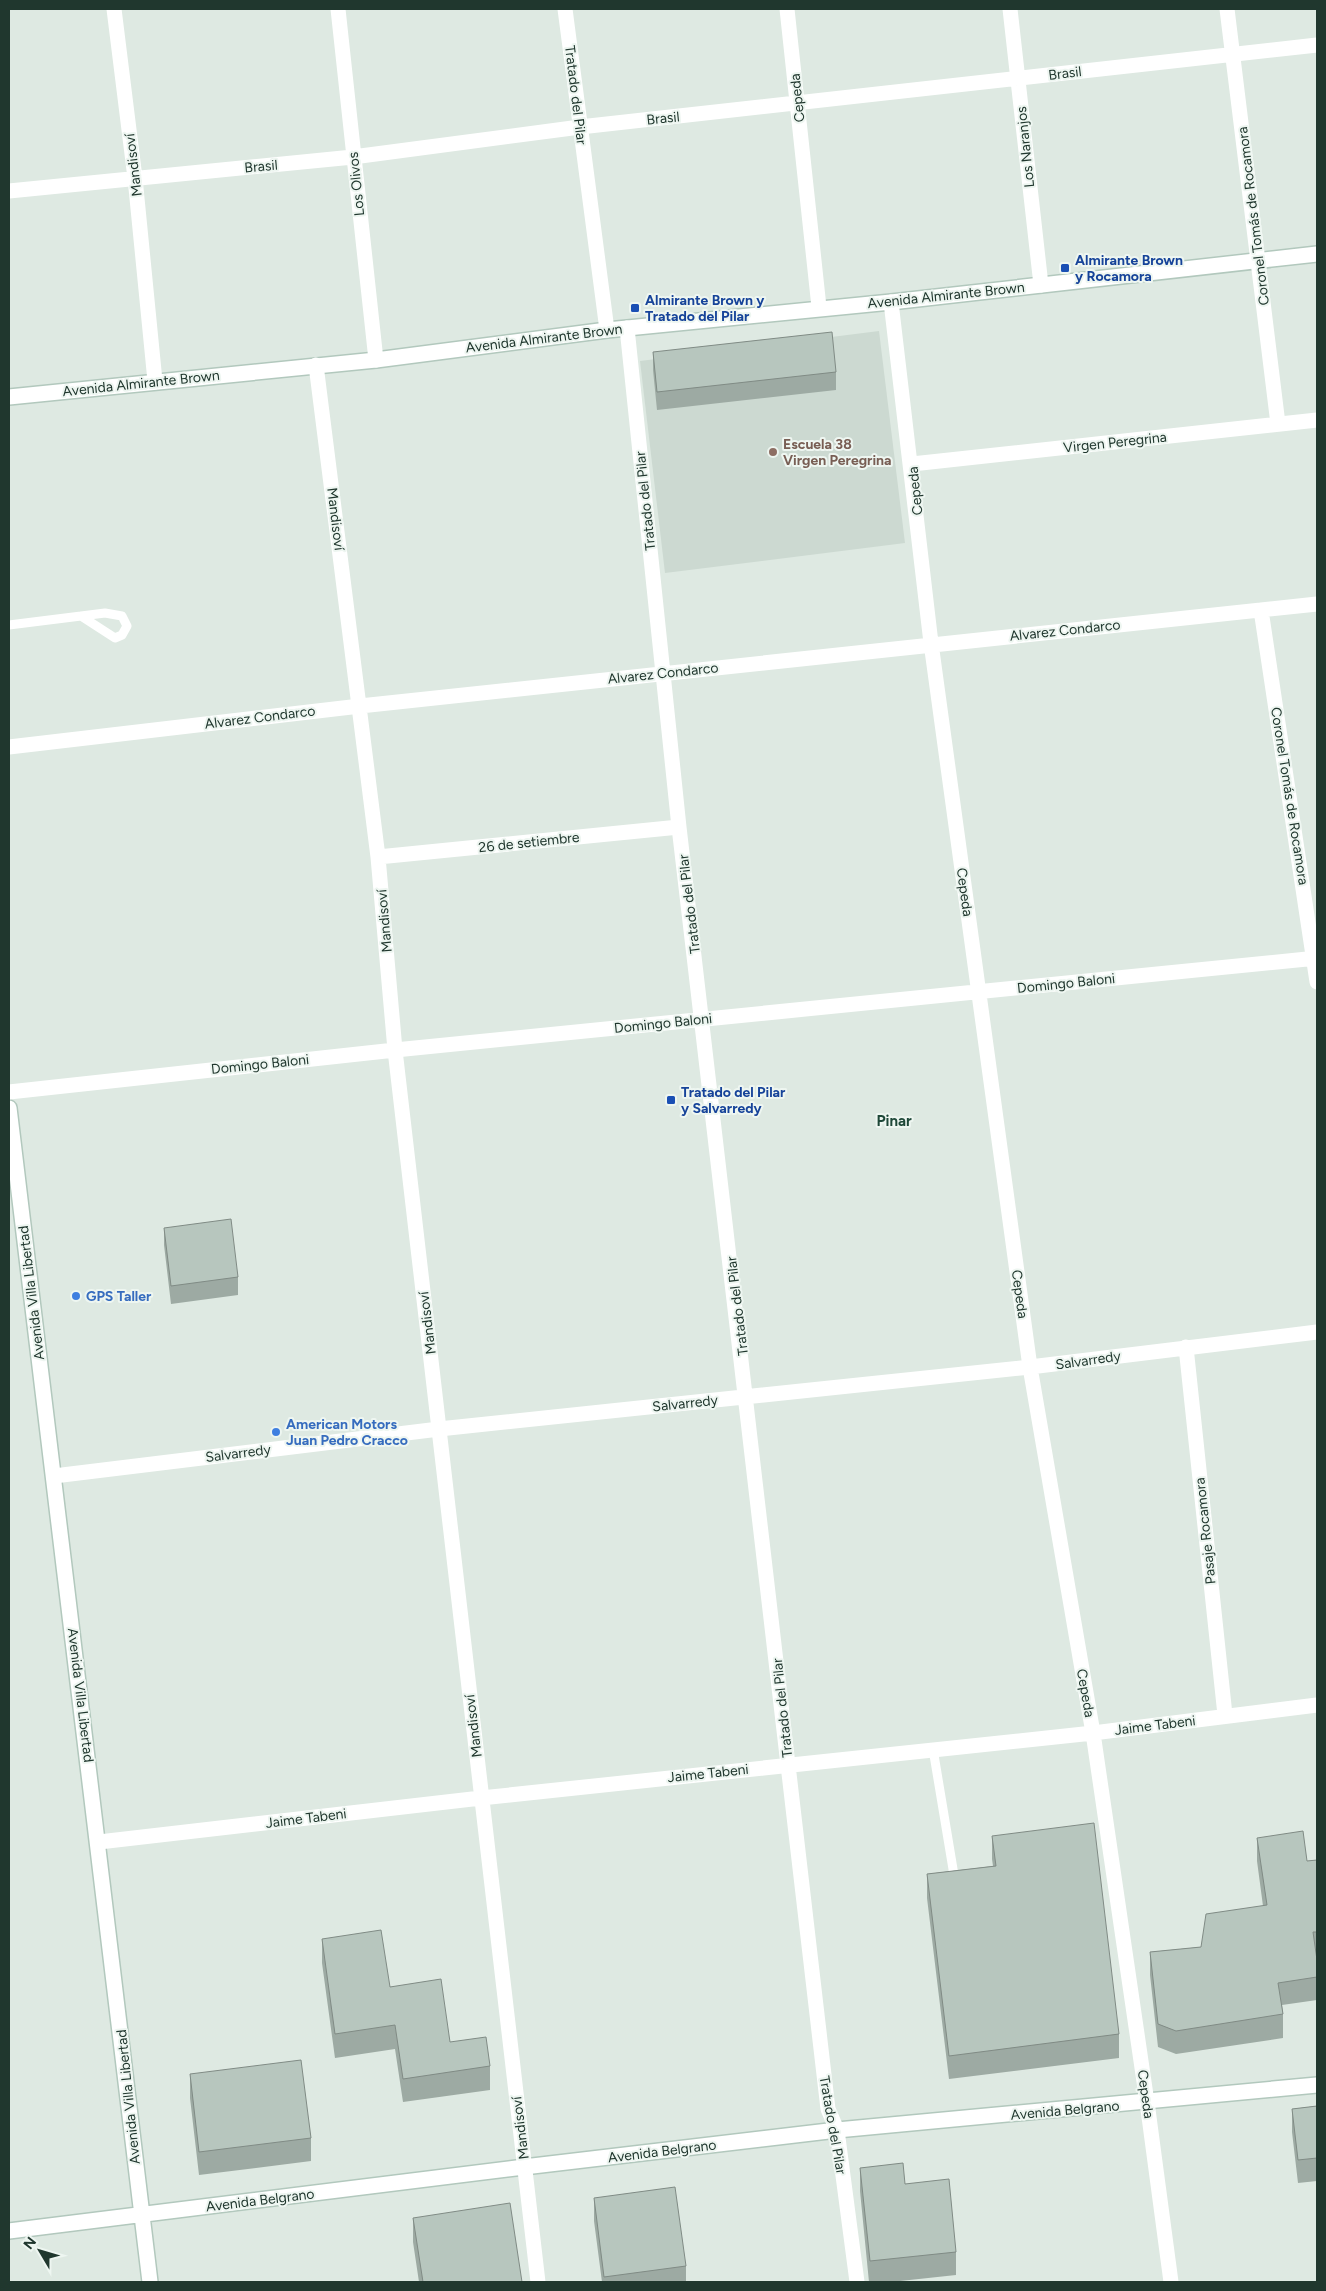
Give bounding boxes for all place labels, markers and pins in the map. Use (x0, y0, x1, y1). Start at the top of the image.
place label: Almirante Brown y Rocamora (1075, 252, 1183, 285)
marker: Almirante Brown y Rocamora (1059, 262, 1071, 274)
place label: Almirante Brown y Tratado del Pilar (645, 292, 765, 325)
marker: Almirante Brown y Tratado del Pilar (629, 302, 641, 314)
place label: Escuela 38 Virgen Peregrina (783, 436, 891, 469)
marker: Escuela 38 Virgen Peregrina (767, 446, 779, 458)
place label: Tratado del Pilar y Salvarredy (681, 1084, 786, 1117)
marker: Tratado del Pilar y Salvarredy (665, 1094, 677, 1106)
place label: GPS Taller (86, 1288, 152, 1305)
marker: GPS Taller (70, 1290, 82, 1302)
place label: American Motors Juan Pedro Cracco (286, 1416, 408, 1449)
marker: American Motors Juan Pedro Cracco (270, 1426, 282, 1438)

